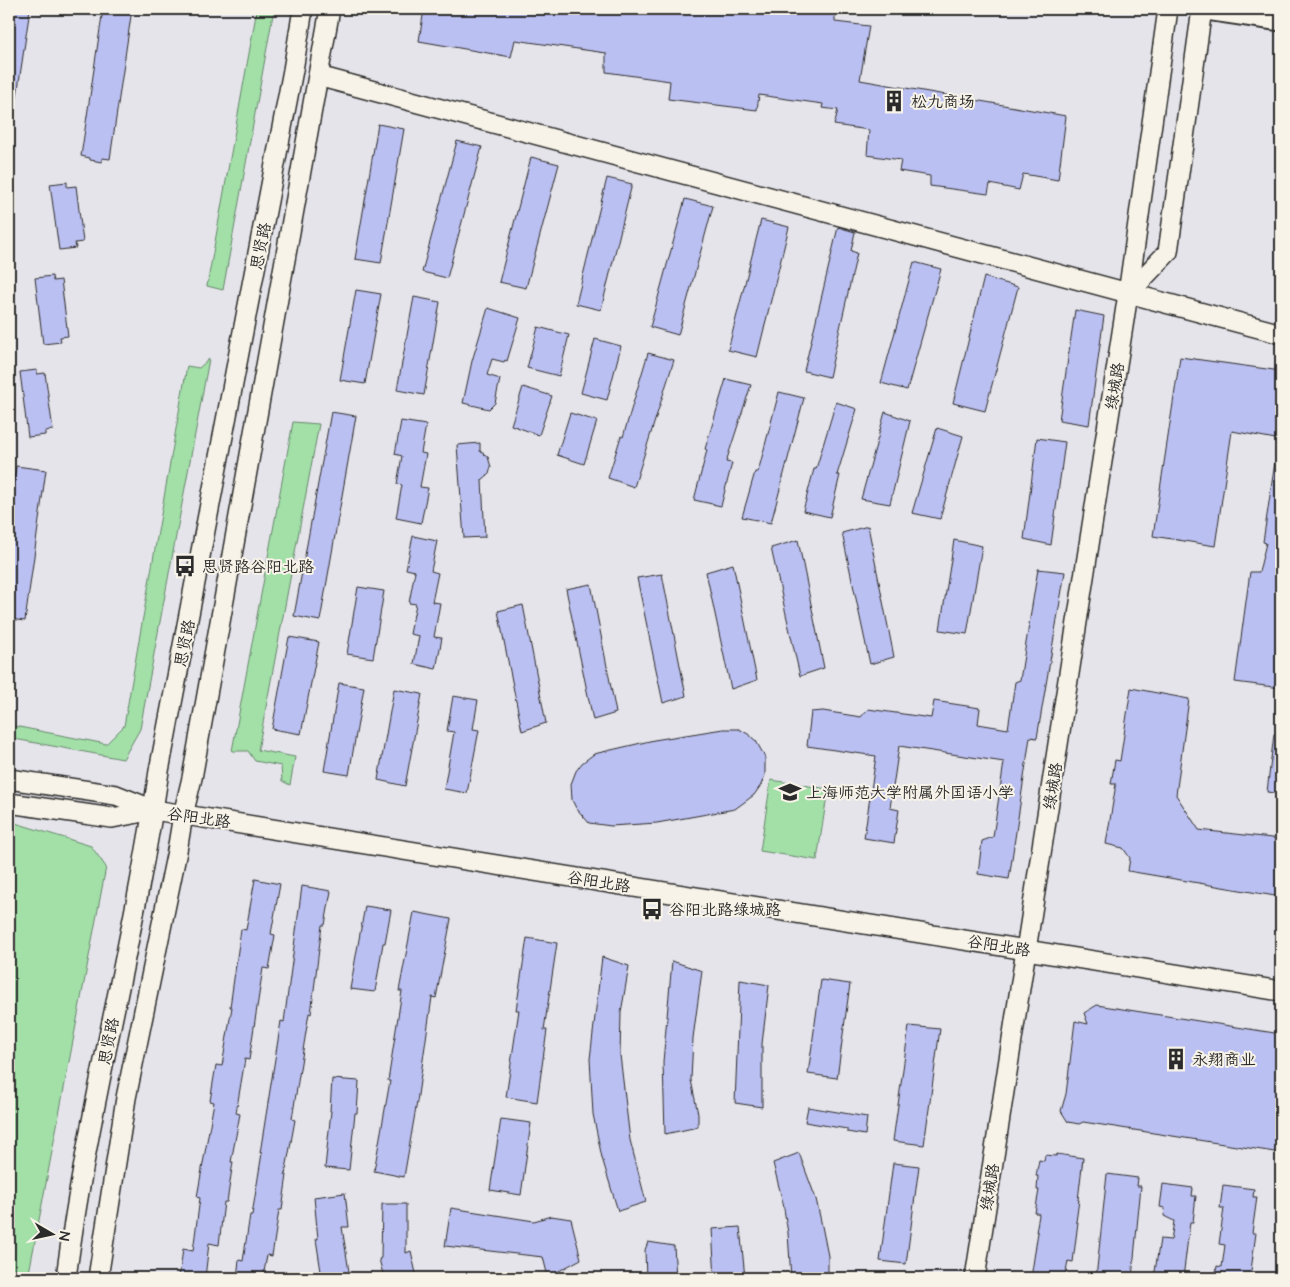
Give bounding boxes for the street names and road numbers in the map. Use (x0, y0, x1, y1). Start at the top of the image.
street label: 思贤路 (246, 221, 276, 272)
street label: 绿城路 (1100, 361, 1130, 412)
street label: 思贤路 (170, 618, 200, 669)
street label: 绿城路 (1038, 761, 1068, 812)
street label: 谷阳北路 (166, 803, 232, 833)
street label: 谷阳北路 (566, 866, 632, 898)
street label: 谷阳北路 (966, 930, 1032, 962)
street label: 思贤路 (94, 1016, 124, 1067)
street label: 绿城路 (975, 1162, 1005, 1213)

